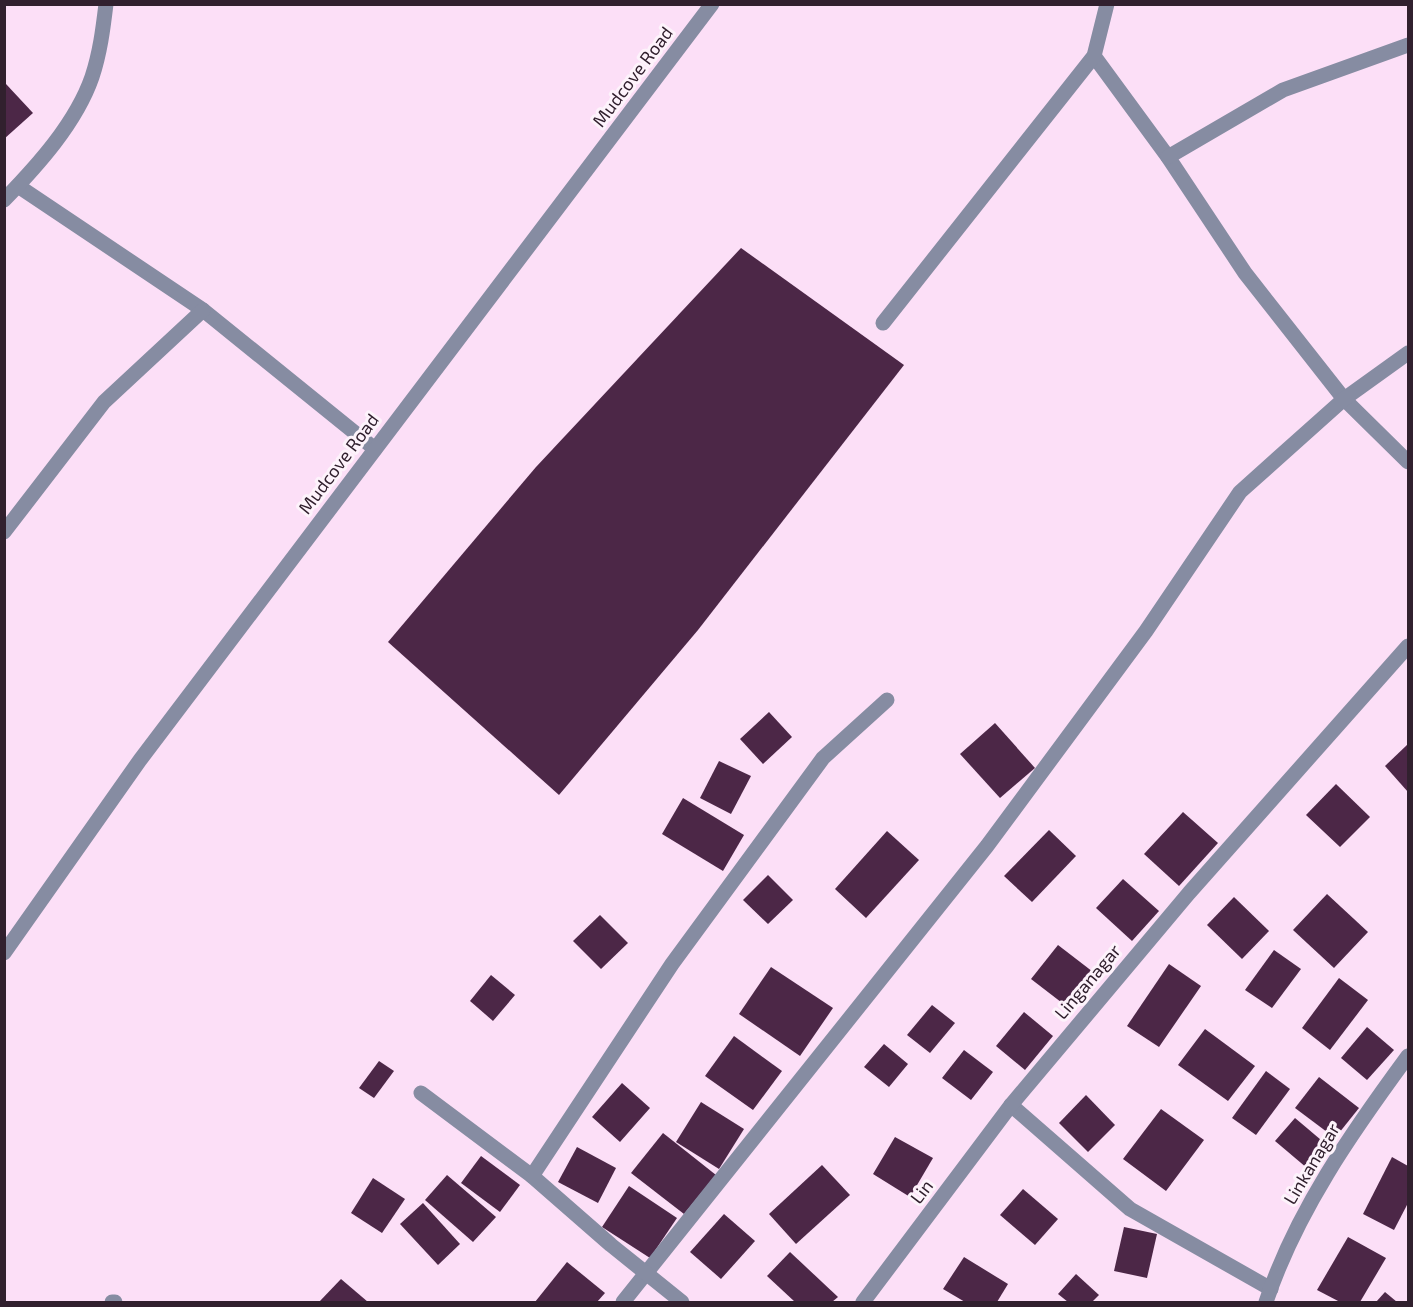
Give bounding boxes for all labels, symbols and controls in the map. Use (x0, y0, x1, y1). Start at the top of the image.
street label: Mudcove Road (587, 22, 677, 131)
street label: Mudcove Road (293, 409, 383, 518)
street label: Linganagar (1049, 939, 1125, 1023)
street label: Linkanagar (1278, 1119, 1344, 1208)
street label: Lin (905, 1175, 937, 1208)

